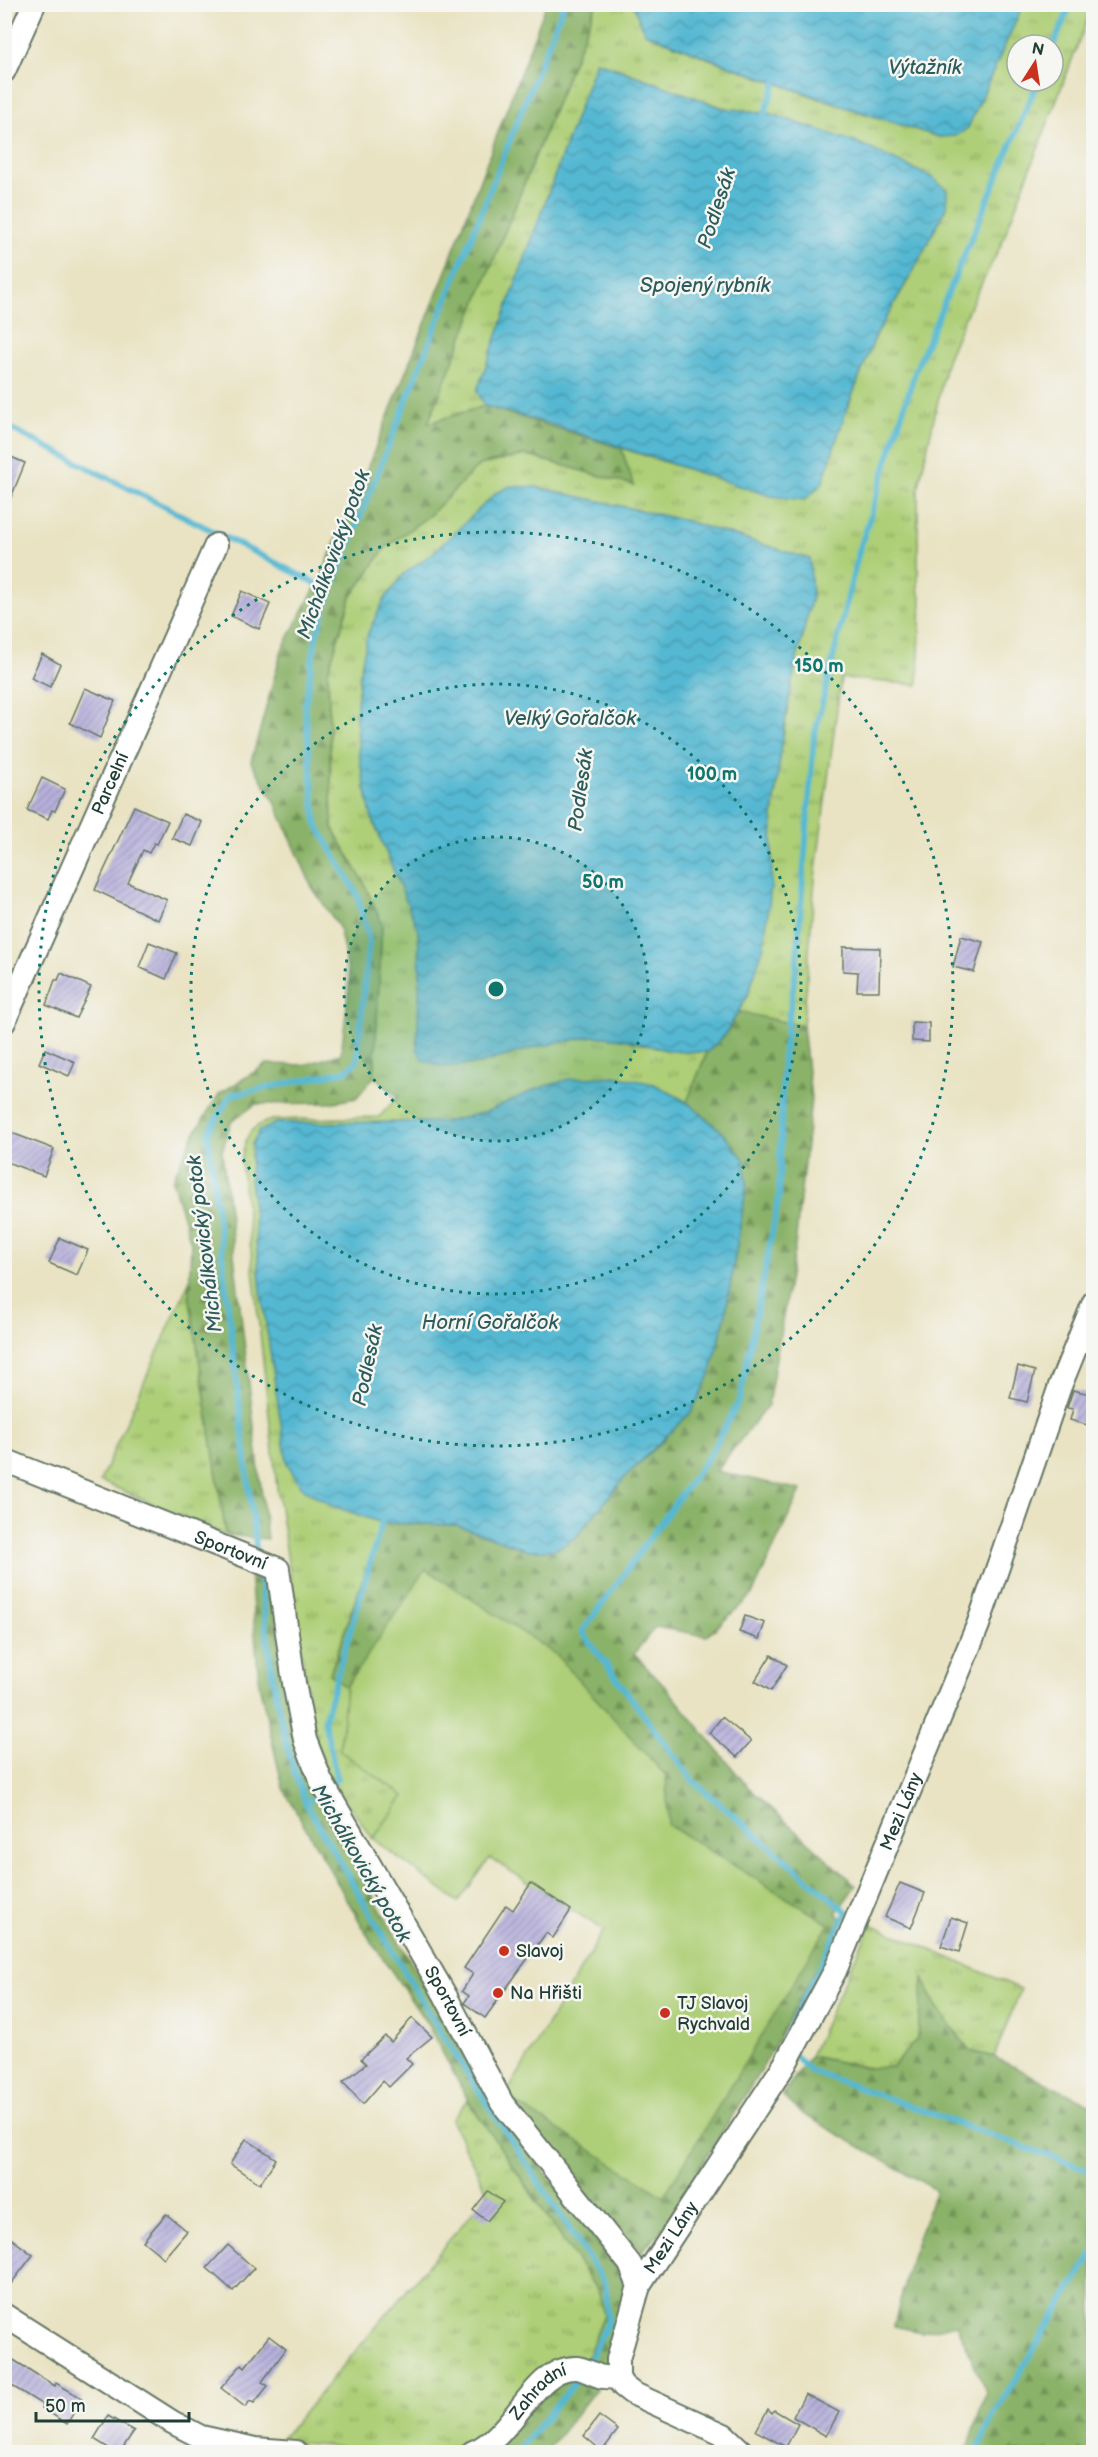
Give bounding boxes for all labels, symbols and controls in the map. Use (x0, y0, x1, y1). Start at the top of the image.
north arrow (1005, 33, 1065, 93)
text: N (1030, 39, 1046, 60)
water label: Výtažník (888, 56, 963, 80)
water label: Podlesák (693, 164, 742, 251)
water label: Spojený rybník (640, 274, 771, 298)
water label: Michálkovický potok (292, 465, 376, 642)
text: 150 m (794, 656, 844, 677)
water label: Velký Gořalčok (504, 707, 637, 731)
water label: Podlesák (563, 746, 599, 833)
street label: Parcelní (88, 749, 134, 818)
text: 100 m (687, 764, 737, 785)
text: 50 m (582, 872, 624, 893)
centre of rings (486, 979, 506, 999)
water label: Michálkovický potok (182, 1153, 228, 1334)
water label: Horní Gořalčok (422, 1311, 559, 1335)
water label: Podlesák (348, 1321, 389, 1408)
street label: Sportovní (191, 1527, 271, 1575)
street label: Mezi Lány (876, 1769, 927, 1854)
water label: Michálkovický potok (306, 1780, 417, 1948)
place label: Slavoj (516, 1941, 564, 1962)
marker: Slavoj (497, 1944, 511, 1958)
street label: Sportovní (420, 1963, 475, 2040)
place label: Na Hřišti (510, 1983, 582, 2004)
marker: Na Hřišti (491, 1986, 505, 2000)
place label: TJ Slavoj Rychvald (677, 1993, 750, 2035)
marker: TJ Slavoj Rychvald (658, 2006, 672, 2020)
street label: Mezi Lány (640, 2197, 703, 2278)
street label: Zahradní (505, 2359, 569, 2425)
scale bar (36, 2385, 189, 2423)
text: 50 m (45, 2396, 86, 2417)

